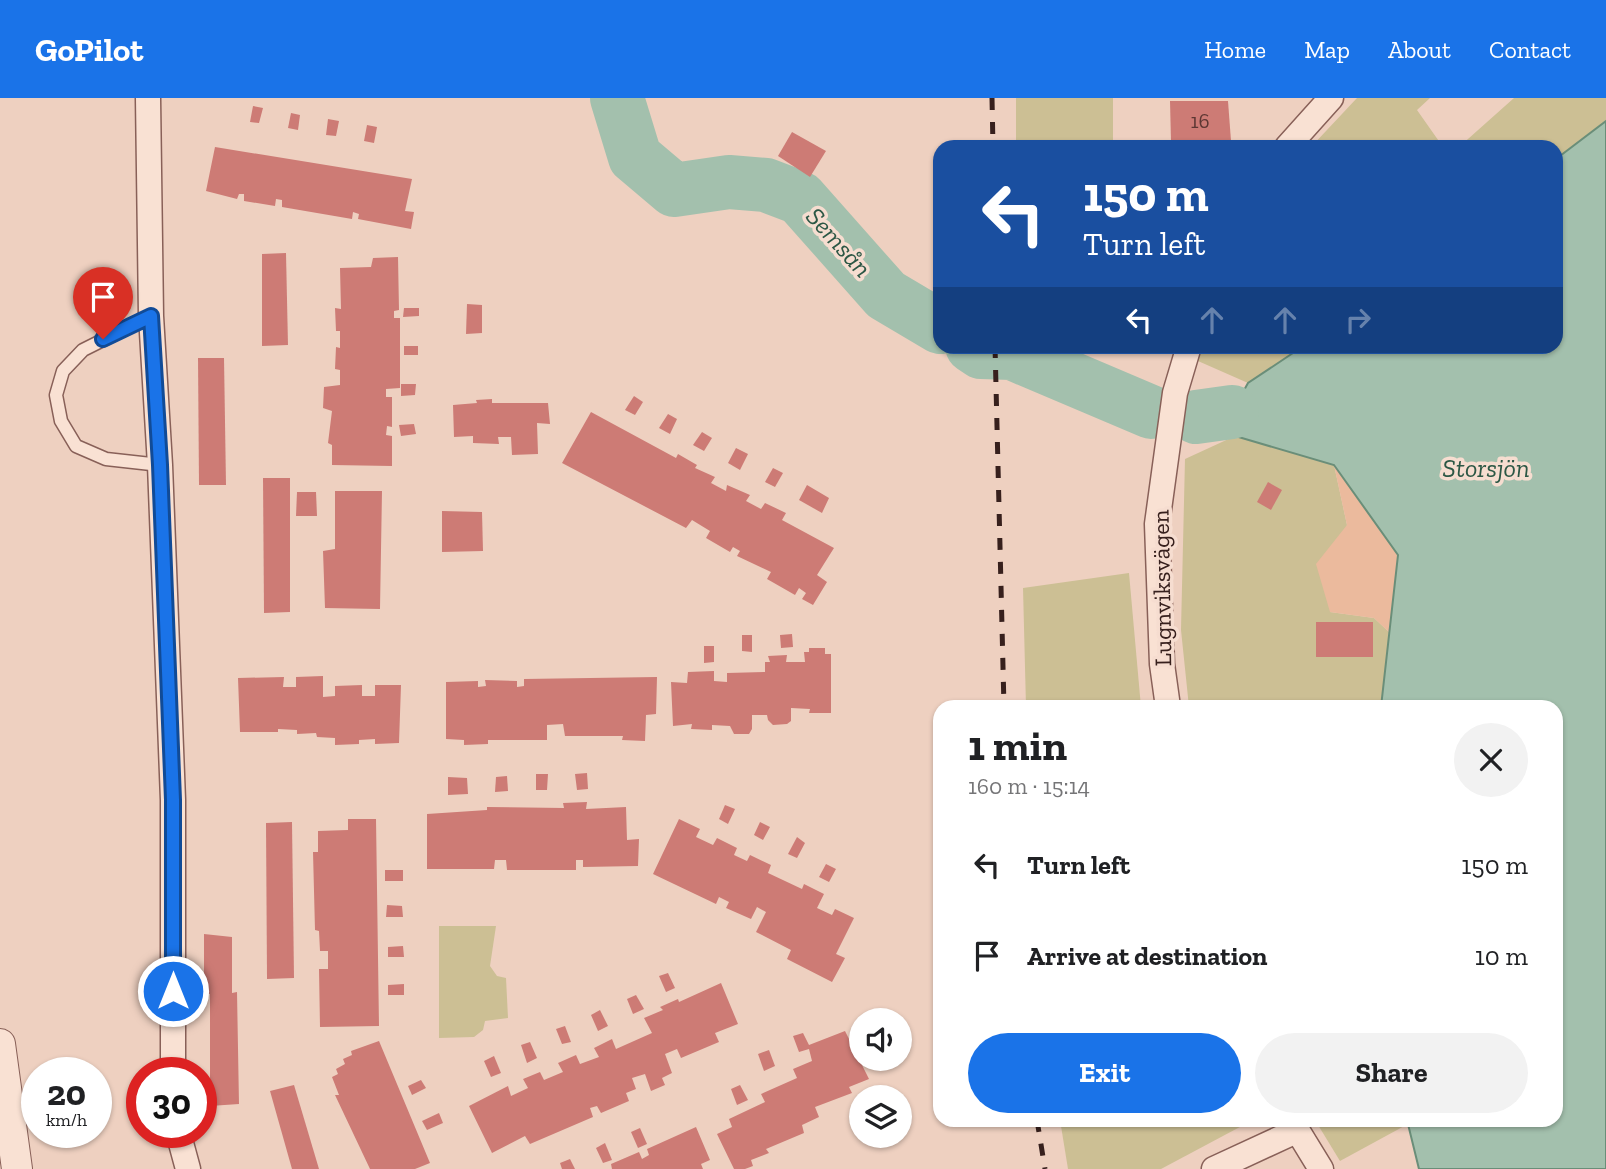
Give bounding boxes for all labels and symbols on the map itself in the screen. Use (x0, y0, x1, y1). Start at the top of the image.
house number: 16 (1190, 108, 1210, 133)
water label: Semsån (799, 200, 879, 284)
pin (73, 267, 133, 339)
water label: Storsjön (1442, 452, 1530, 484)
street label: Lugnviksvägen (1146, 509, 1177, 667)
position arrow (136, 954, 210, 1028)
speed limit sign: 30 (126, 1057, 217, 1148)

